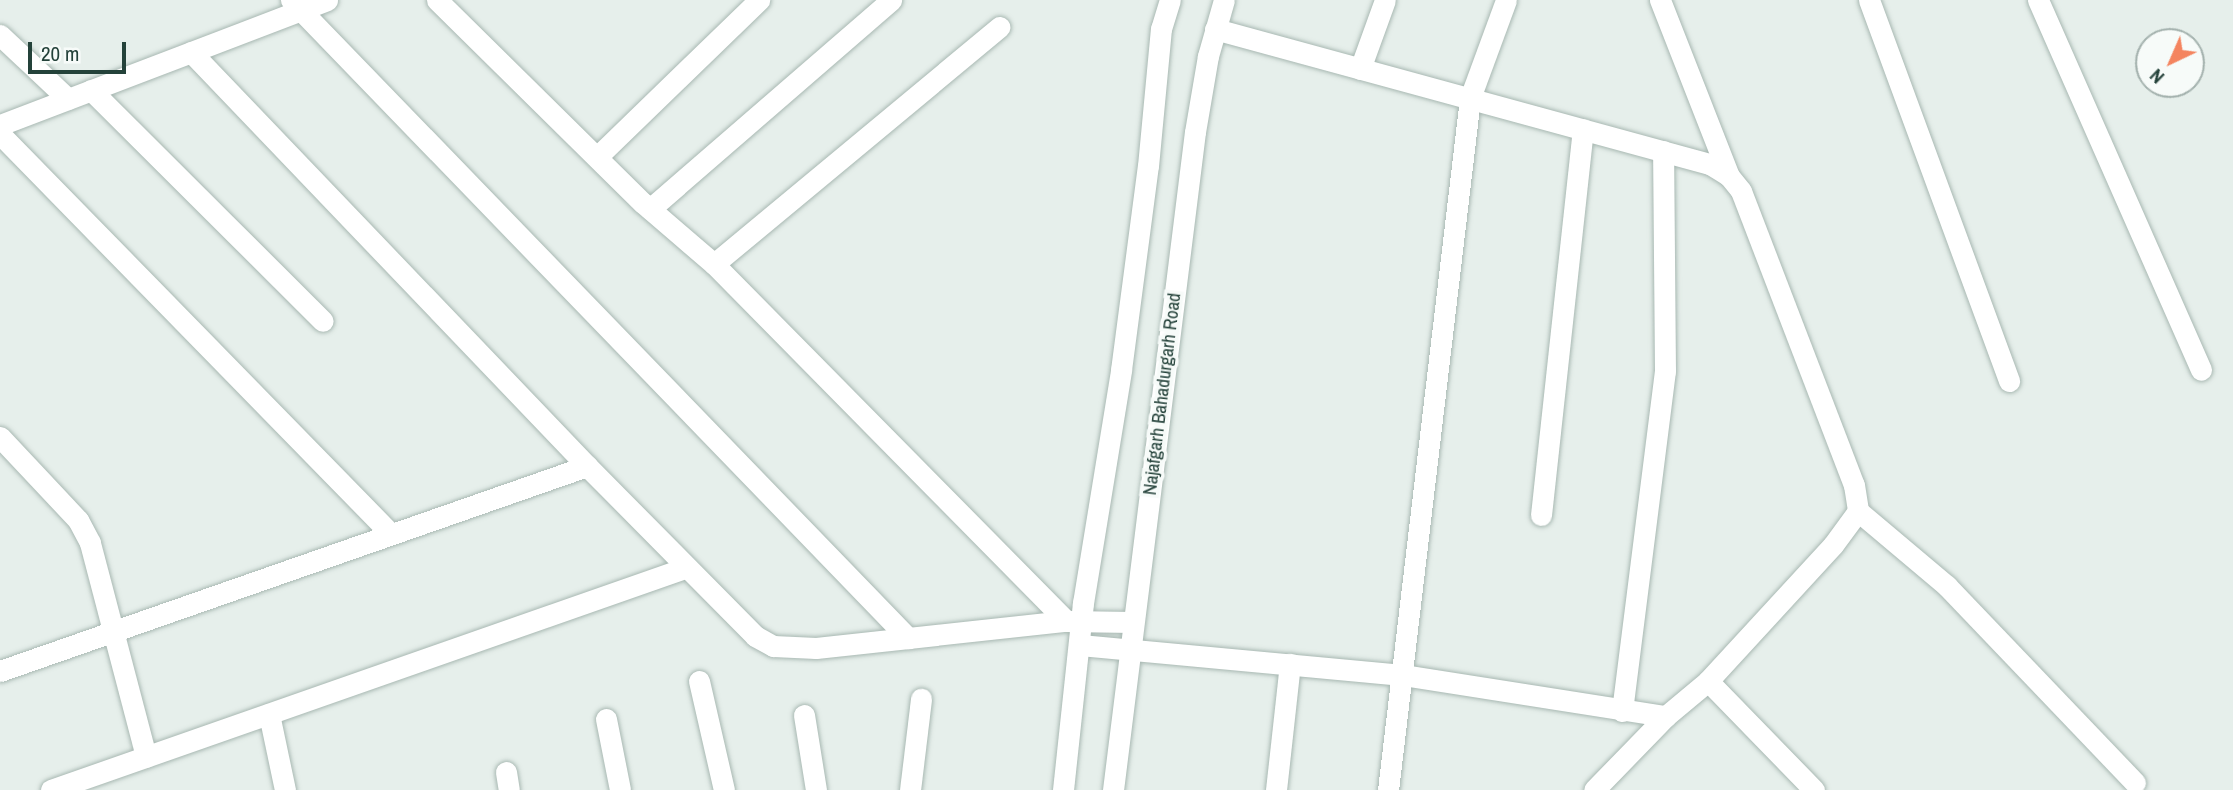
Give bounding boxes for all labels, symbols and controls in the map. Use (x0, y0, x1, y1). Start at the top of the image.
scale bar (32, 28, 130, 72)
north arrow (2135, 28, 2205, 98)
text: 20 m (41, 39, 79, 68)
text: N (2144, 63, 2170, 90)
street label: Najafgarh Bahadurgarh Road (1138, 292, 1186, 496)

